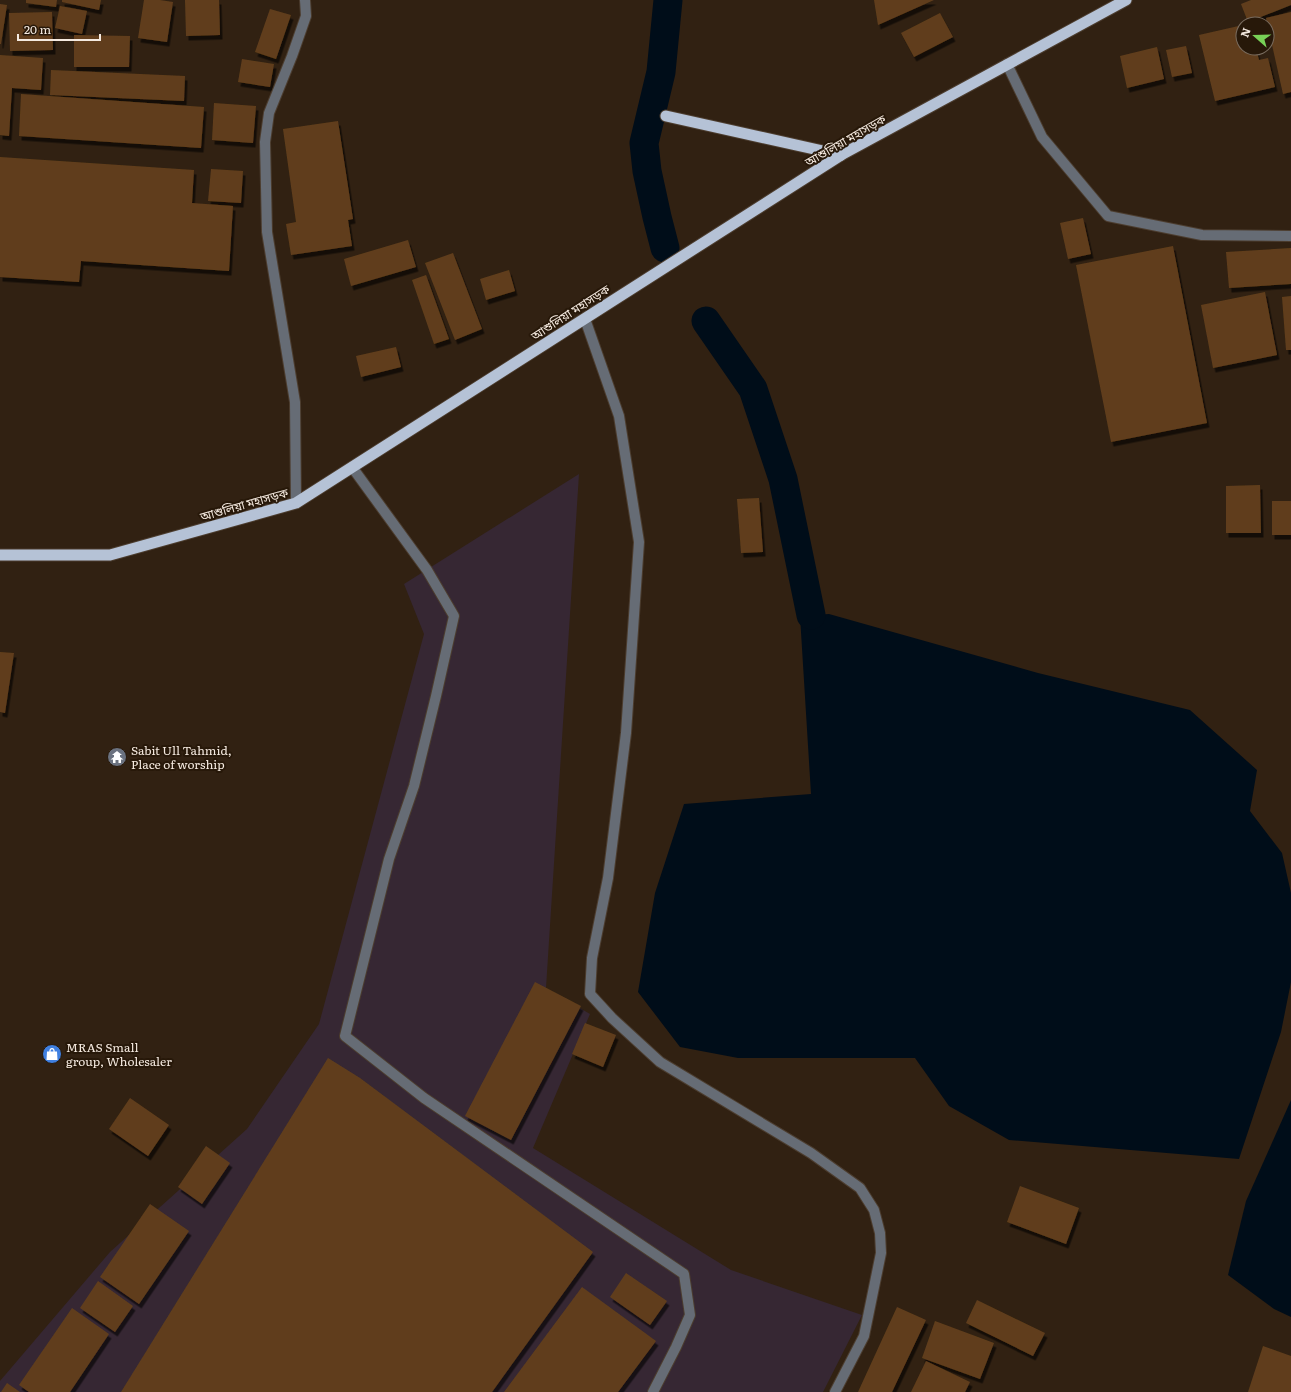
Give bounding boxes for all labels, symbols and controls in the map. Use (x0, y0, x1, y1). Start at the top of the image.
scale bar (18, 16, 100, 42)
north arrow (1235, 16, 1275, 56)
text: 20 m (24, 20, 51, 38)
text: N (1236, 25, 1254, 39)
street label: আশুলিয়া মহাসড়ক (800, 109, 889, 171)
street label: আশুলিয়া মহাসড়ক (526, 280, 613, 345)
street label: আশুলিয়া মহাসড়ক (197, 483, 290, 525)
place label: Sabit Ull Tahmid, Place of worship (131, 741, 232, 773)
temple icon: Sabit Ull Tahmid, Place of worship (106, 746, 128, 768)
place label: MRAS Small group, Wholesaler (66, 1038, 172, 1070)
shop icon: MRAS Small group, Wholesaler (41, 1043, 63, 1065)

